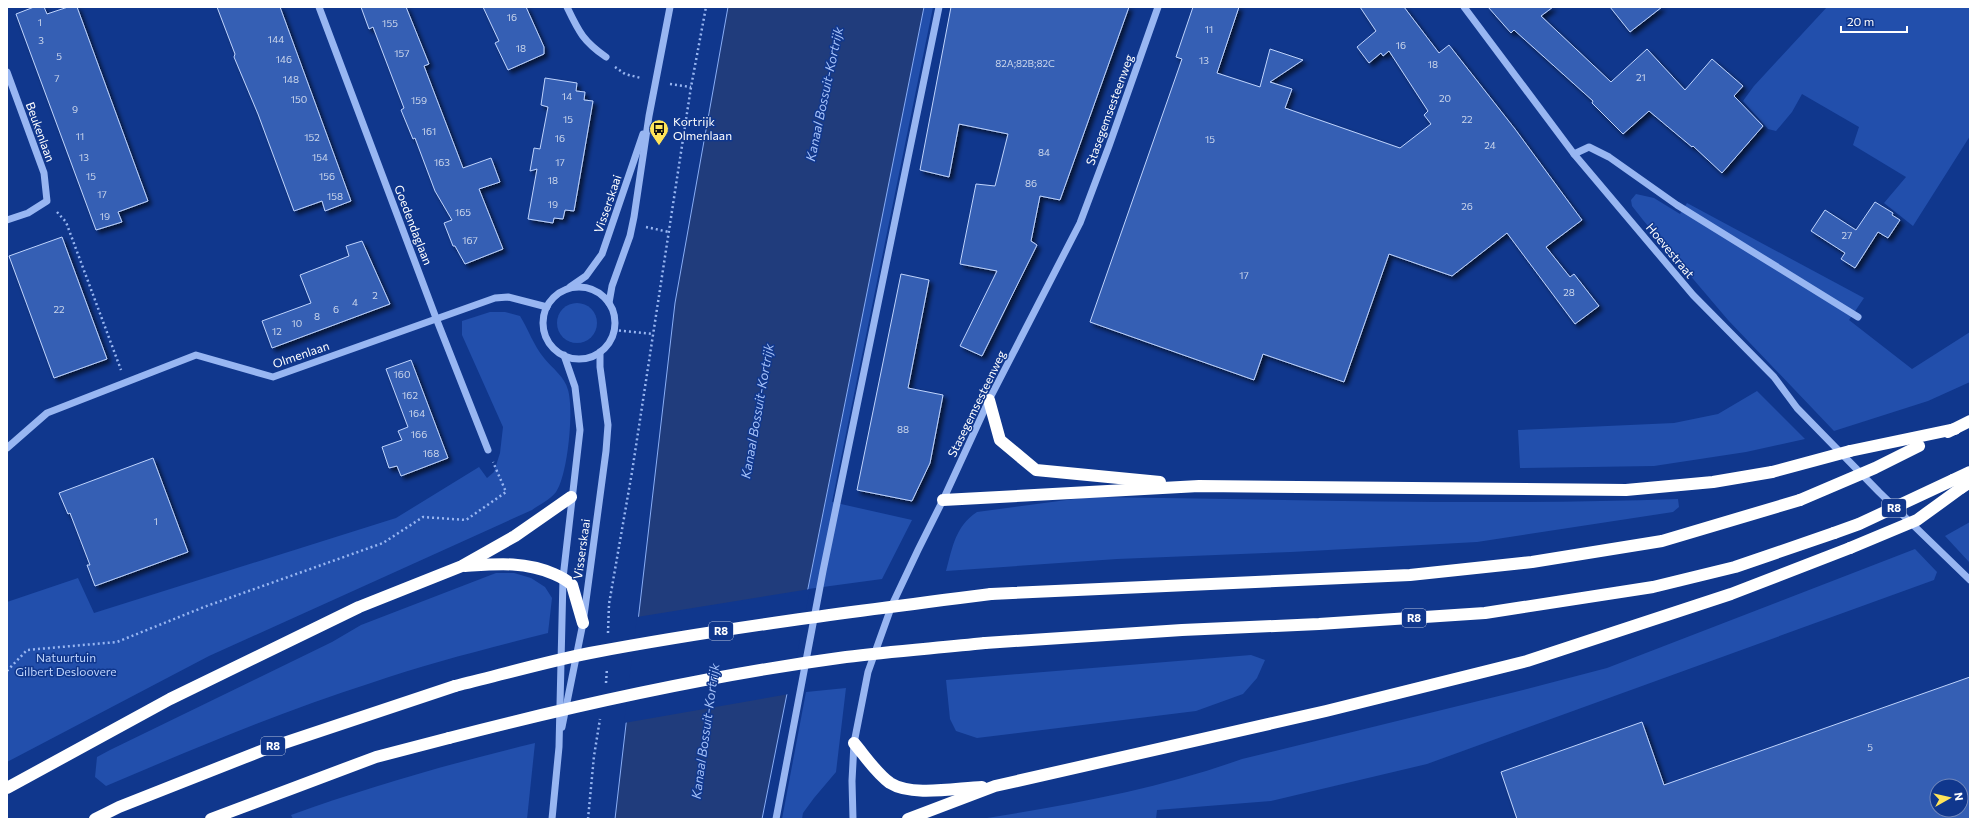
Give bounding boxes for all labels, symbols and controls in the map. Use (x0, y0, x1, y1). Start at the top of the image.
scale bar (1841, 8, 1907, 34)
house number: 16 (507, 11, 517, 23)
text: 20 m (1847, 14, 1874, 28)
house number: 1 (38, 16, 42, 28)
house number: 155 (382, 17, 398, 29)
house number: 11 (1205, 23, 1213, 35)
water label: Kanaal Bossuit-Kortrijk (802, 24, 846, 163)
house number: 144 (268, 33, 284, 45)
house number: 3 (38, 34, 44, 46)
house number: 16 (1396, 39, 1406, 51)
house number: 18 (516, 42, 526, 54)
house number: 157 (394, 47, 410, 59)
house number: 5 (56, 50, 62, 62)
street label: Stasegemsesteenweg (1083, 52, 1136, 167)
house number: 146 (276, 53, 292, 65)
house number: 13 (1199, 54, 1209, 66)
house number: 82A;82B;82C (995, 57, 1055, 69)
house number: 18 (1428, 58, 1438, 70)
house number: 21 (1636, 71, 1646, 83)
house number: 7 (54, 72, 60, 84)
house number: 148 (283, 73, 299, 85)
house number: 14 (562, 90, 572, 102)
house number: 20 (1439, 92, 1451, 104)
house number: 150 (291, 93, 307, 105)
house number: 159 (411, 94, 427, 106)
street label: Beukenlaan (24, 100, 58, 164)
house number: 9 (72, 103, 78, 115)
house number: 15 (563, 113, 573, 125)
house number: 22 (1461, 113, 1473, 125)
place label: Kortrijk Olmenlaan (673, 114, 732, 142)
bus stop icon: Kortrijk Olmenlaan (648, 118, 670, 146)
house number: 161 (422, 125, 436, 137)
house number: 11 (76, 130, 84, 142)
house number: 152 (304, 131, 320, 143)
house number: 16 (555, 132, 565, 144)
house number: 15 (1205, 133, 1215, 145)
house number: 24 (1484, 139, 1496, 151)
house number: 84 (1038, 146, 1050, 158)
house number: 13 (79, 151, 89, 163)
house number: 154 (312, 151, 328, 163)
house number: 163 (434, 156, 450, 168)
house number: 17 (555, 156, 565, 168)
house number: 15 (86, 170, 96, 182)
house number: 156 (319, 170, 335, 182)
street label: Visserskaai (591, 173, 624, 235)
house number: 18 (548, 174, 558, 186)
house number: 86 (1025, 177, 1037, 189)
street label: Goedendaglaan (392, 183, 436, 267)
house number: 17 (97, 188, 107, 200)
house number: 158 (327, 190, 343, 202)
house number: 19 (548, 198, 558, 210)
house number: 26 (1461, 200, 1473, 212)
house number: 165 (455, 206, 471, 218)
house number: 19 (100, 210, 110, 222)
street label: Hoevestraat (1644, 220, 1698, 281)
house number: 27 (1842, 229, 1852, 241)
house number: 167 (462, 234, 478, 246)
house number: 17 (1239, 269, 1249, 281)
house number: 28 (1563, 286, 1575, 298)
house number: 2 (372, 289, 378, 301)
house number: 4 (352, 296, 358, 308)
house number: 22 (53, 303, 65, 315)
house number: 6 (333, 303, 339, 315)
house number: 8 (314, 310, 320, 322)
house number: 10 (292, 317, 302, 329)
house number: 12 (272, 325, 282, 337)
street label: Olmenlaan (270, 338, 331, 370)
water label: Kanaal Bossuit-Kortrijk (737, 341, 777, 480)
street label: Stasegemsesteenweg (944, 348, 1008, 459)
house number: 160 (394, 368, 410, 380)
house number: 162 (402, 389, 418, 401)
house number: 164 (409, 407, 425, 419)
house number: 88 (897, 423, 909, 435)
house number: 166 (411, 428, 427, 440)
house number: 168 (423, 447, 439, 459)
road number: R8 (1882, 499, 1906, 517)
house number: 1 (154, 515, 158, 527)
street label: Visserskaai (570, 518, 592, 580)
road number: R8 (1402, 609, 1426, 627)
road number: R8 (709, 622, 733, 640)
park label: Natuurtuin Gilbert Desloovere (15, 650, 117, 678)
water label: Kanaal Bossuit-Kortrijk (688, 661, 723, 800)
road number: R8 (261, 737, 285, 755)
house number: 5 (1867, 741, 1873, 753)
north arrow (1929, 778, 1969, 818)
text: N (1952, 792, 1966, 802)

